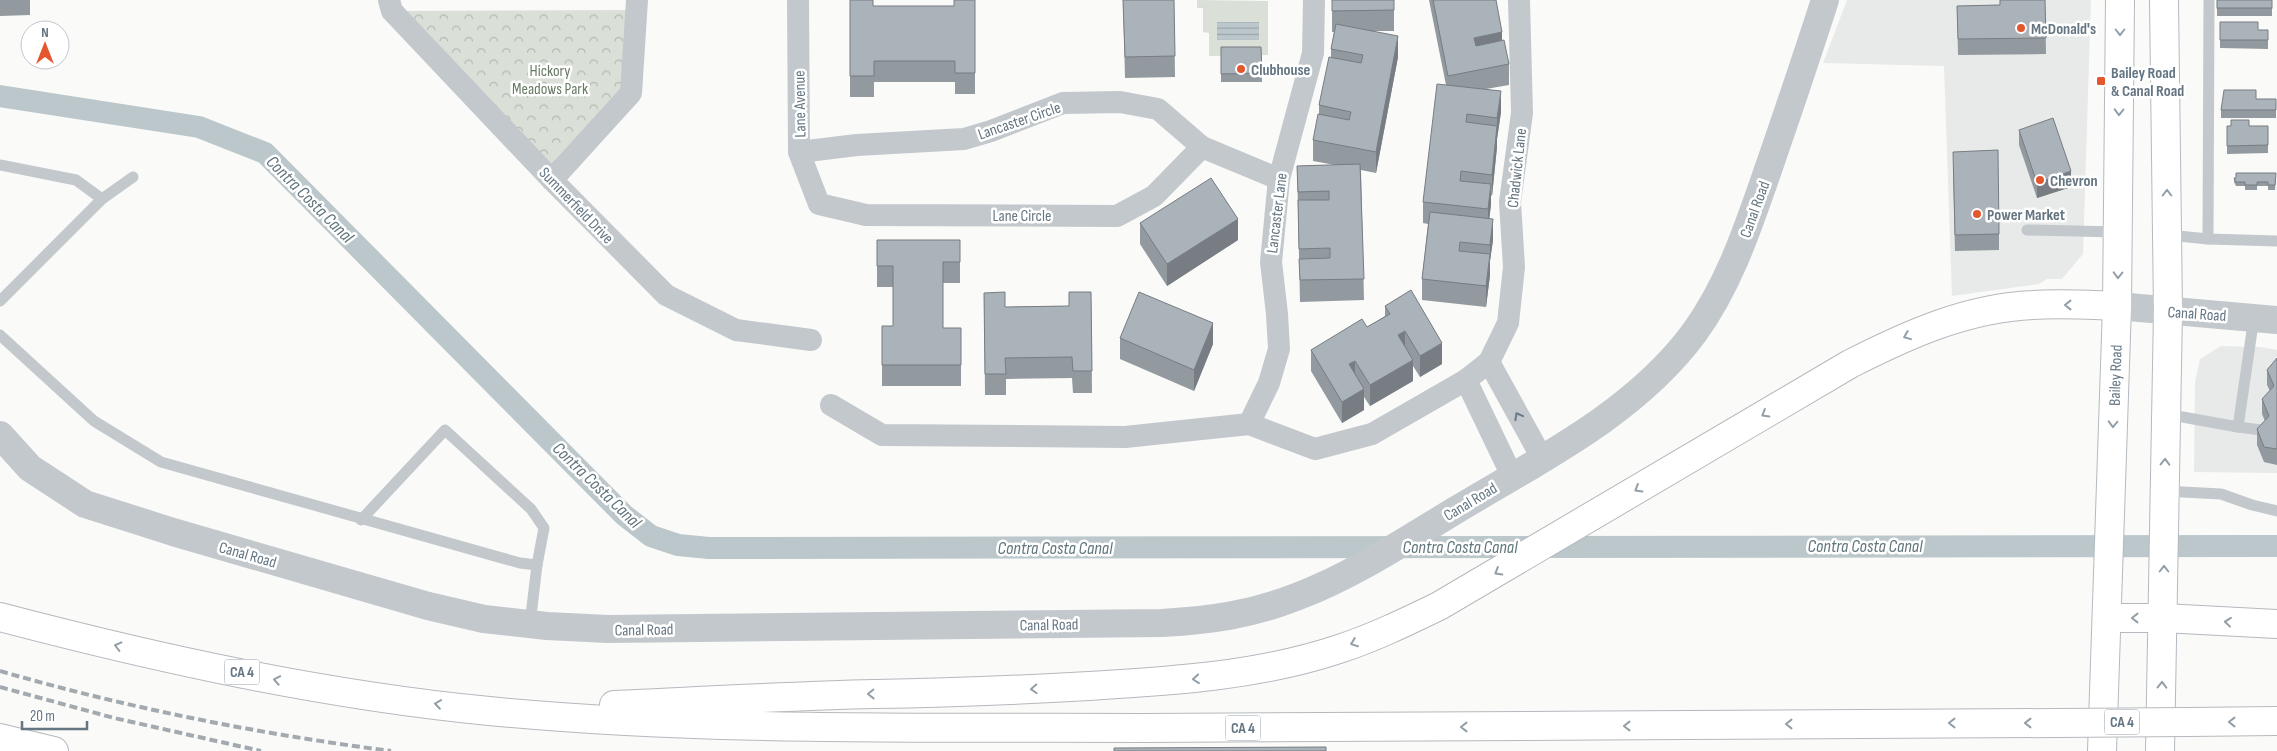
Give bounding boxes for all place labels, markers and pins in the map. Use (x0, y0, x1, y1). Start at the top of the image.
place label: McDonald's (2031, 20, 2096, 39)
marker: McDonald's (2015, 22, 2027, 34)
place label: Clubhouse (1251, 61, 1311, 80)
marker: Clubhouse (1235, 63, 1247, 75)
place label: Bailey Road & Canal Road (2111, 64, 2184, 101)
marker: Bailey Road & Canal Road (2095, 75, 2107, 87)
place label: Chevron (2050, 172, 2098, 191)
marker: Chevron (2034, 174, 2046, 186)
place label: Power Market (1987, 206, 2065, 225)
marker: Power Market (1971, 208, 1983, 220)

